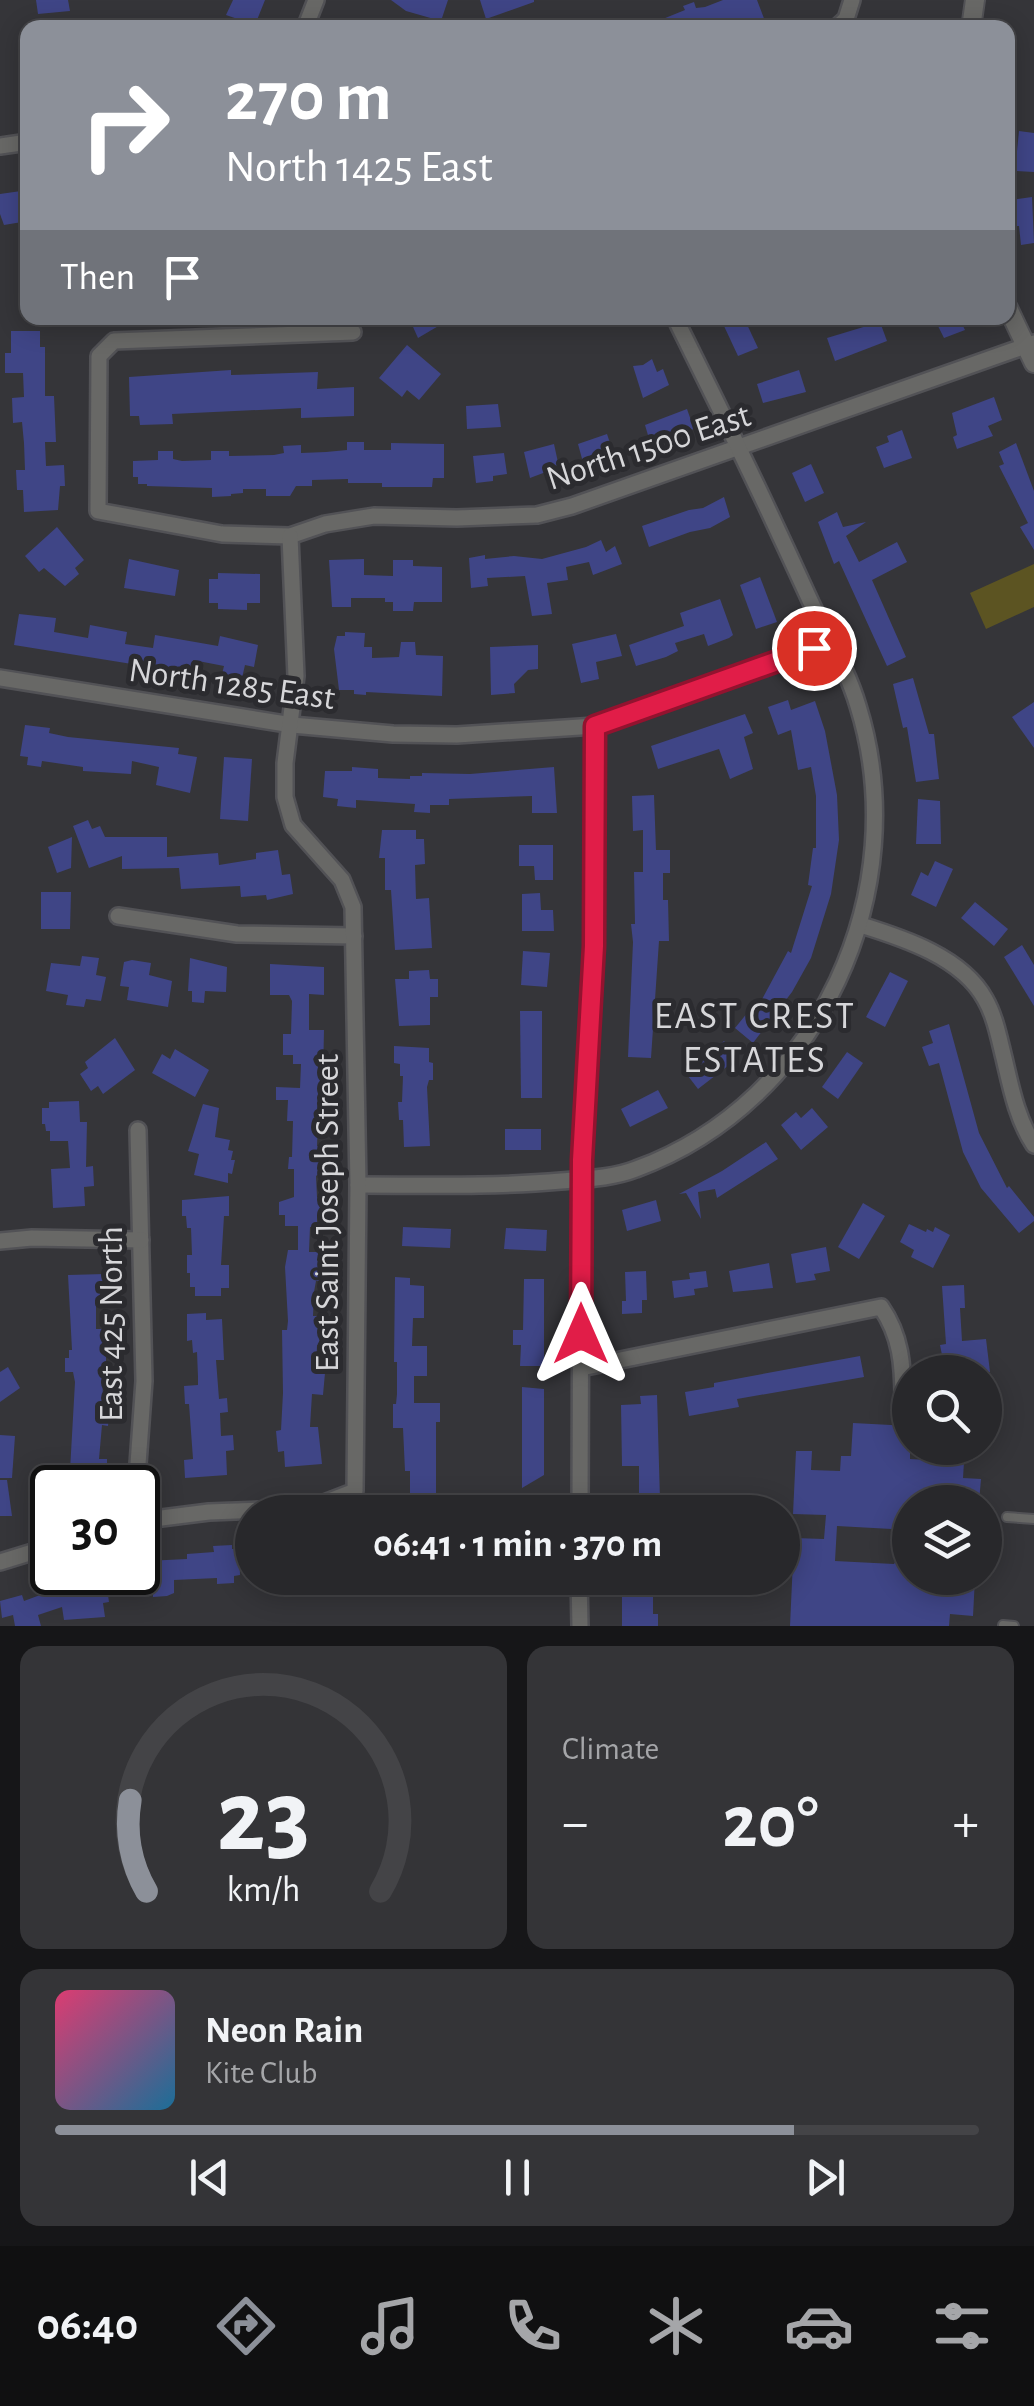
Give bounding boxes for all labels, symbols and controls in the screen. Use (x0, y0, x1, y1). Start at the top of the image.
icon: right (60, 60, 190, 190)
text: 270 m (225, 63, 392, 133)
text: North 1425 East (225, 145, 493, 190)
icon: arrive (155, 250, 210, 305)
text: Then (60, 259, 135, 297)
street label: North 1500 East (542, 398, 755, 497)
pin (772, 606, 857, 691)
icon: arrive (787, 621, 842, 676)
street label: North 1285 East (126, 653, 337, 716)
district label: EAST CREST ESTATES (654, 998, 856, 1080)
street label: East Saint Joseph Street (310, 1054, 345, 1372)
street label: East 425 North (94, 1226, 129, 1422)
position arrow (529, 1282, 633, 1386)
map controls (892, 1355, 1002, 1595)
button: search (892, 1355, 1002, 1465)
speed limit sign: 30 (30, 1465, 160, 1595)
button: layers (892, 1485, 1002, 1595)
text: 06:41 · 1 min · 370 m (373, 1526, 662, 1564)
text: Climate (562, 1733, 659, 1765)
text: 23 (217, 1766, 310, 1870)
text: 20° (722, 1786, 819, 1861)
text: − (562, 1796, 588, 1851)
text: + (953, 1796, 979, 1851)
text: km/h (227, 1872, 300, 1908)
text: Neon Rain (205, 2012, 363, 2050)
text: Kite Club (205, 2057, 317, 2089)
icon: previous (182, 2150, 237, 2205)
icon: pause (490, 2150, 545, 2205)
icon: next (798, 2150, 853, 2205)
icon: directions (211, 2291, 281, 2361)
icon: music (355, 2291, 425, 2361)
icon: phone (498, 2291, 568, 2361)
icon: climate (641, 2291, 711, 2361)
icon: car (784, 2291, 854, 2361)
icon: filters (927, 2291, 997, 2361)
text: 06:40 (37, 2303, 138, 2348)

